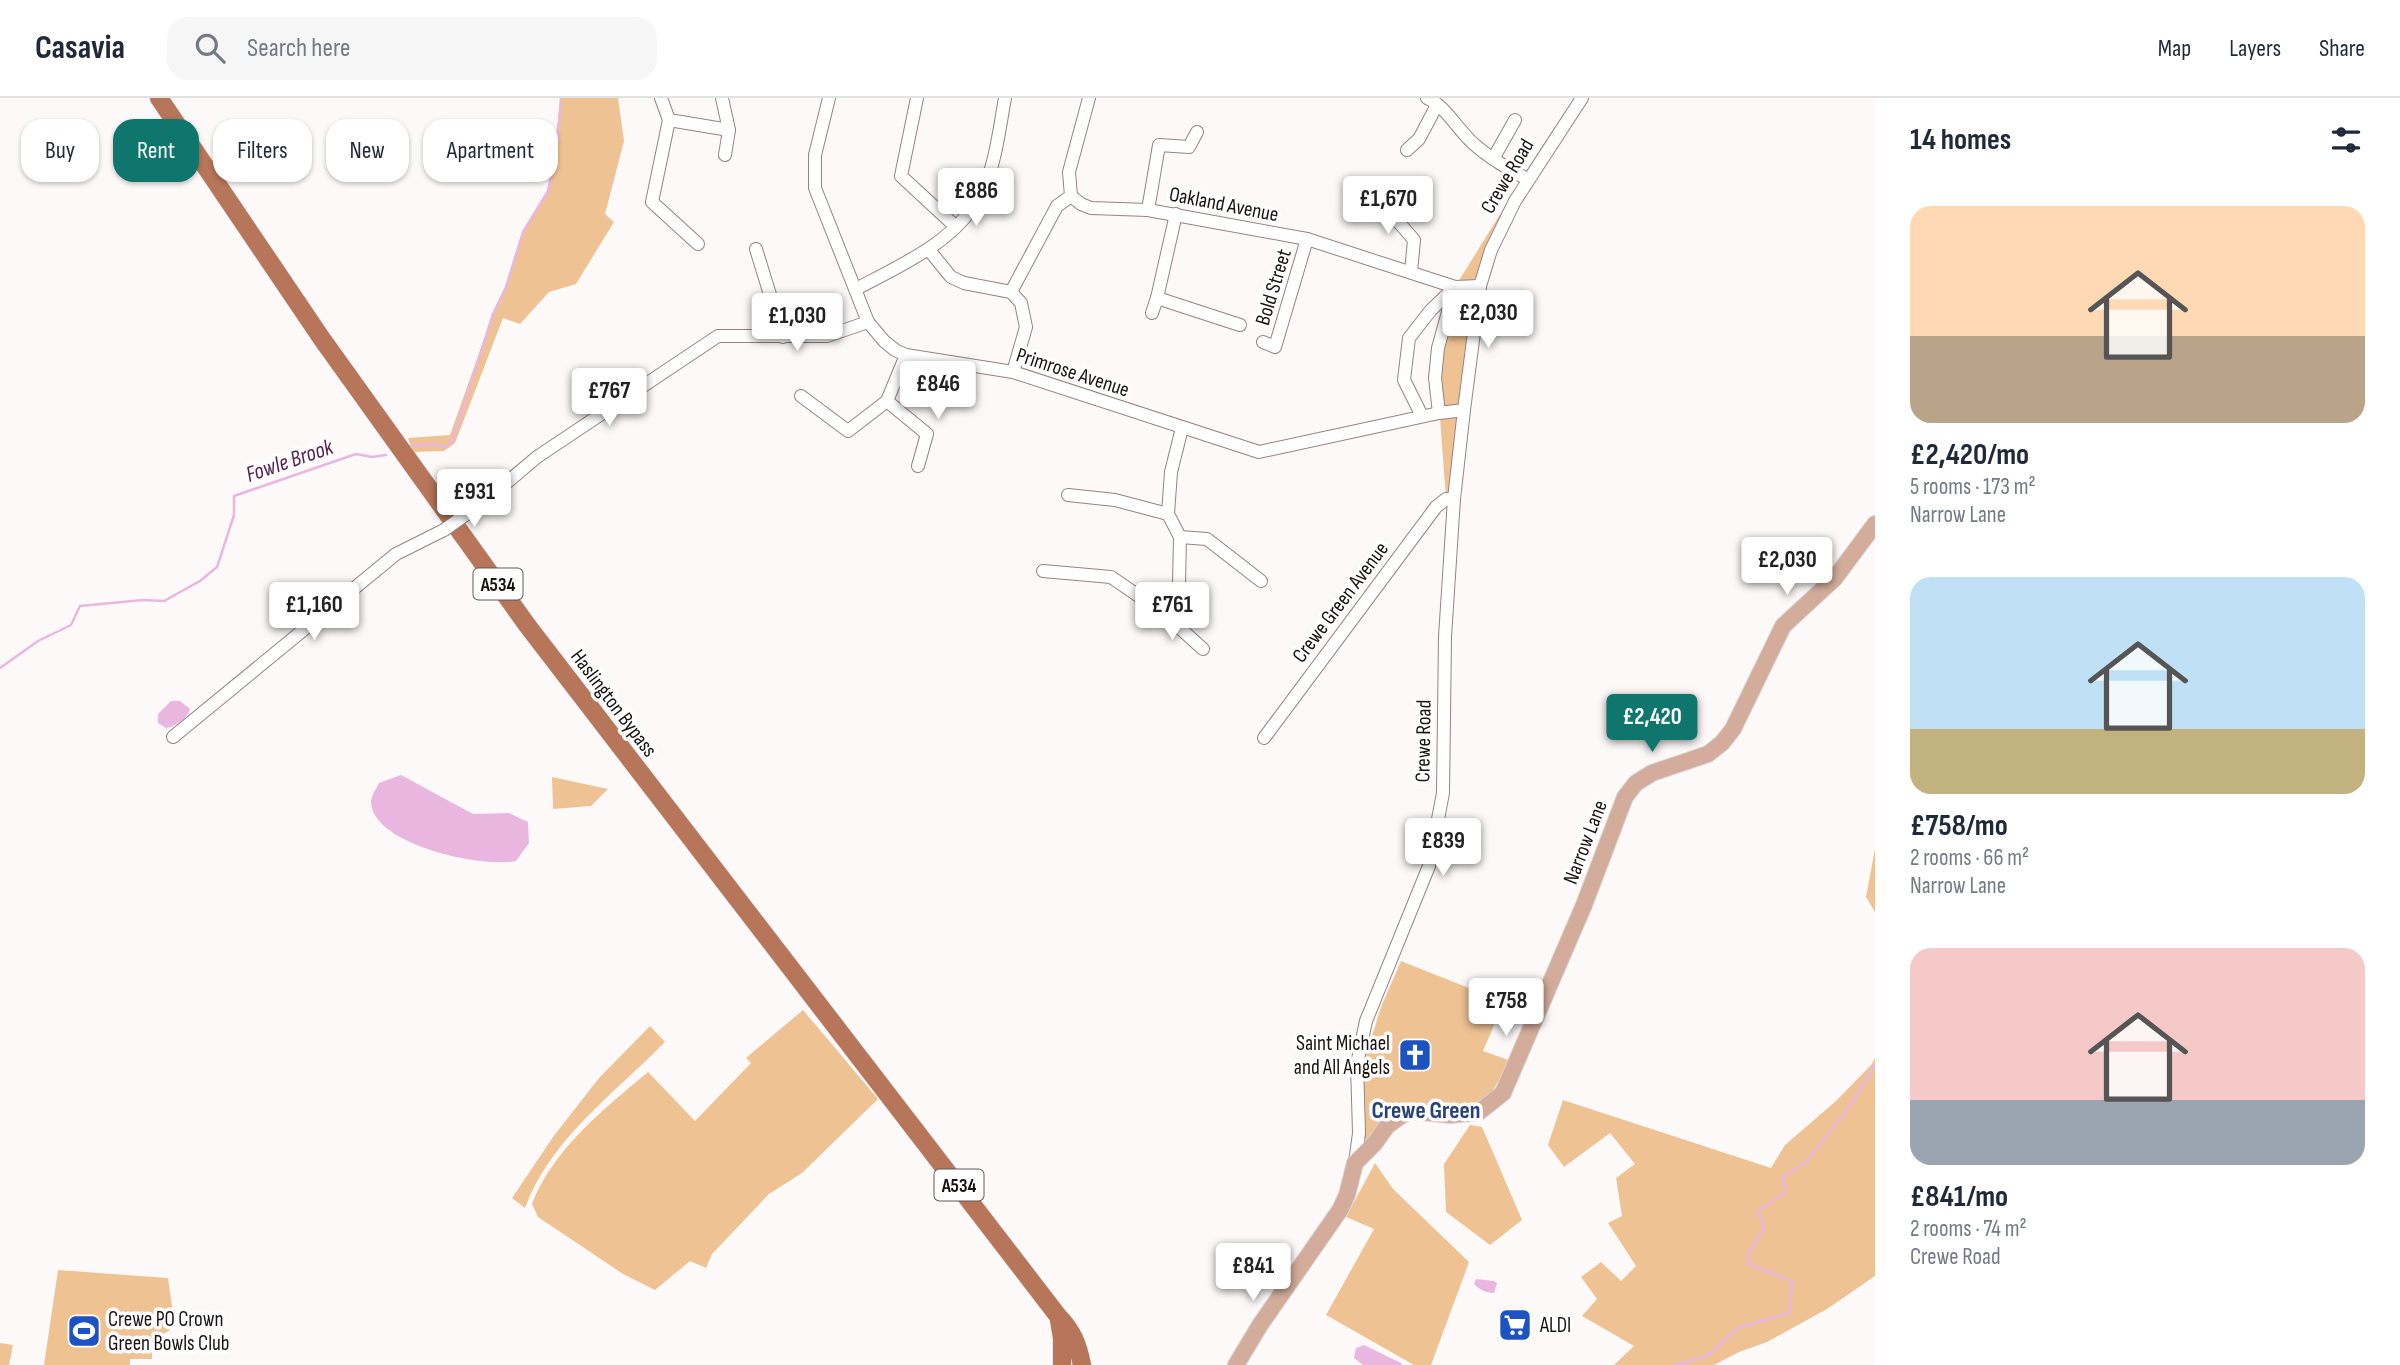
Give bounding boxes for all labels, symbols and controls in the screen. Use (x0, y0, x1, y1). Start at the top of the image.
search box (167, 17, 657, 80)
text: Casavia (35, 28, 125, 68)
icon: search (191, 29, 229, 67)
text: Search here (247, 33, 350, 64)
text: Map (2158, 34, 2191, 63)
text: Layers (2229, 34, 2281, 63)
text: Share (2319, 34, 2365, 63)
chip: Buy (21, 119, 99, 182)
chip: Rent (113, 119, 199, 182)
chip: Filters (213, 119, 312, 182)
chip: New (326, 119, 409, 182)
chip: Apartment (423, 119, 558, 182)
icon: filters (2327, 121, 2365, 159)
text: 14 homes (1910, 122, 2011, 158)
street label: Crewe Road (1475, 134, 1539, 218)
pin: £886 (935, 169, 1017, 228)
pin: £1,670 (1331, 176, 1445, 236)
text: £886 (954, 177, 998, 205)
street label: Oakland Avenue (1167, 182, 1281, 227)
text: £1,670 (1359, 185, 1417, 213)
street label: Bold Street (1250, 246, 1297, 328)
icon: home (2075, 252, 2201, 378)
pin: £2,030 (1431, 290, 1545, 350)
pin: £1,030 (740, 294, 854, 353)
text: £2,030 (1458, 299, 1518, 327)
text: £1,030 (768, 302, 826, 330)
street label: Primrose Avenue (1013, 342, 1133, 402)
pin: £846 (897, 362, 979, 421)
pin: £767 (568, 368, 650, 428)
text: £846 (916, 370, 960, 398)
text: £767 (588, 377, 630, 405)
water label: Fowle Brook (242, 433, 338, 489)
text: £2,420/mo (1910, 437, 2029, 473)
pin: £931 (433, 470, 515, 529)
text: 5 rooms · 173 m² (1910, 473, 2036, 501)
text: £931 (453, 478, 495, 506)
text: Narrow Lane (1910, 501, 2006, 529)
street label: Crewe Green Avenue (1287, 537, 1394, 667)
pin: £2,030 (1730, 538, 1844, 597)
text: £2,030 (1757, 546, 1817, 574)
road number: A534 (474, 569, 522, 600)
pin: £1,160 (257, 582, 371, 642)
pin: £761 (1131, 582, 1213, 642)
text: £1,160 (285, 591, 343, 619)
text: £761 (1151, 591, 1193, 619)
icon: home (2075, 623, 2201, 749)
street label: Haslington Bypass (565, 645, 662, 762)
pin: £2,420 (1595, 694, 1709, 754)
street label: Crewe Road (1410, 699, 1437, 783)
text: £2,420 (1622, 703, 1682, 731)
street label: Narrow Lane (1558, 797, 1613, 888)
text: £758/mo (1910, 808, 2008, 844)
pin: £839 (1402, 818, 1484, 878)
text: £839 (1421, 827, 1465, 855)
text: 2 rooms · 66 m² (1910, 844, 2029, 872)
text: Narrow Lane (1910, 872, 2006, 900)
pin: £758 (1465, 978, 1547, 1038)
text: £758 (1485, 987, 1527, 1015)
icon: home (2075, 994, 2201, 1120)
place label: Saint Michael and All Angels (1294, 1031, 1390, 1080)
church icon: Saint Michael and All Angels (1396, 1036, 1434, 1074)
district label: Crewe Green (1372, 1096, 1480, 1125)
road number: A534 (934, 1170, 984, 1200)
text: £841/mo (1910, 1179, 2008, 1215)
text: 2 rooms · 74 m² (1910, 1215, 2027, 1243)
text: Crewe Road (1910, 1243, 2001, 1271)
pin: £841 (1212, 1244, 1294, 1303)
text: £841 (1232, 1252, 1274, 1280)
supermarket icon: ALDI (1496, 1306, 1534, 1344)
place label: Crewe PO Crown Green Bowls Club (108, 1307, 230, 1356)
sports icon: Crewe PO Crown Green Bowls Club (65, 1312, 103, 1350)
place label: ALDI (1539, 1313, 1571, 1338)

